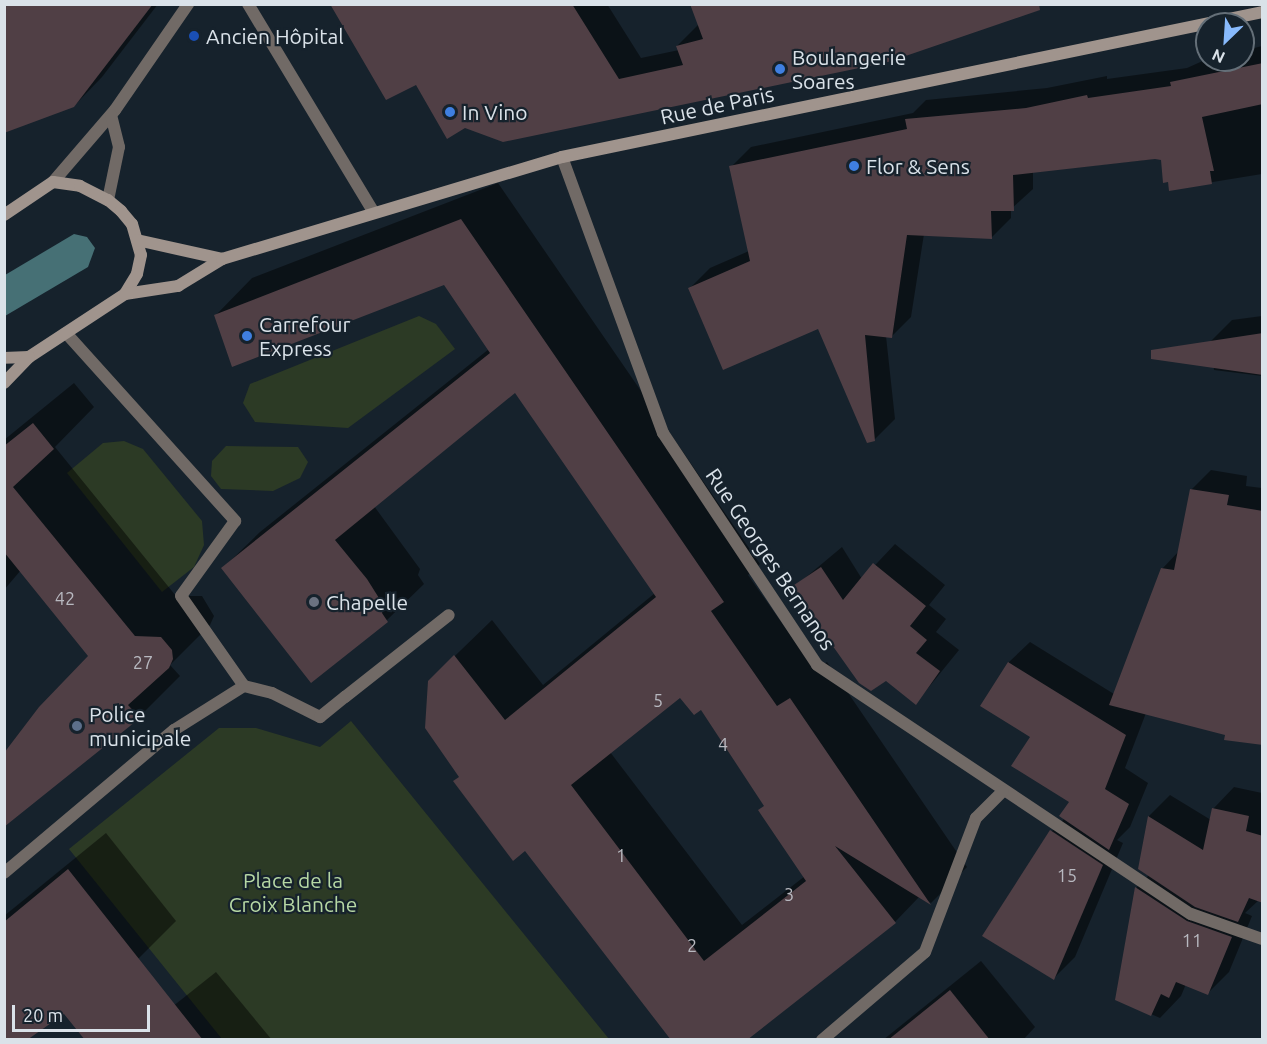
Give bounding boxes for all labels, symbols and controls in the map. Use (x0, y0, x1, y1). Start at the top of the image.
north arrow (1195, 12, 1255, 72)
place label: Ancien Hôpital (206, 23, 344, 49)
marker: Ancien Hôpital (187, 29, 201, 43)
place label: Boulangerie Soares (792, 44, 906, 94)
text: N (1209, 46, 1227, 67)
marker: Boulangerie Soares (773, 62, 787, 76)
street label: Rue de Paris (658, 81, 776, 129)
place label: In Vino (462, 99, 528, 125)
marker: In Vino (443, 105, 457, 119)
place label: Flor & Sens (866, 153, 970, 179)
marker: Flor & Sens (847, 159, 861, 173)
place label: Carrefour Express (259, 311, 350, 361)
marker: Carrefour Express (240, 329, 254, 343)
street label: Rue Georges Bernanos (701, 463, 841, 655)
house number: 42 (55, 587, 75, 609)
place label: Chapelle (326, 589, 408, 615)
marker: Chapelle (307, 595, 321, 609)
house number: 27 (133, 651, 153, 673)
house number: 5 (653, 689, 663, 711)
place label: Police municipale (89, 701, 191, 751)
marker: Police municipale (70, 719, 84, 733)
house number: 4 (718, 733, 728, 755)
house number: 1 (616, 844, 626, 866)
house number: 15 (1057, 864, 1077, 886)
park label: Place de la Croix Blanche (229, 867, 357, 917)
house number: 3 (784, 883, 794, 905)
house number: 11 (1182, 929, 1202, 951)
house number: 2 (687, 934, 697, 956)
scale bar (15, 993, 153, 1031)
text: 20 m (23, 1005, 63, 1025)

